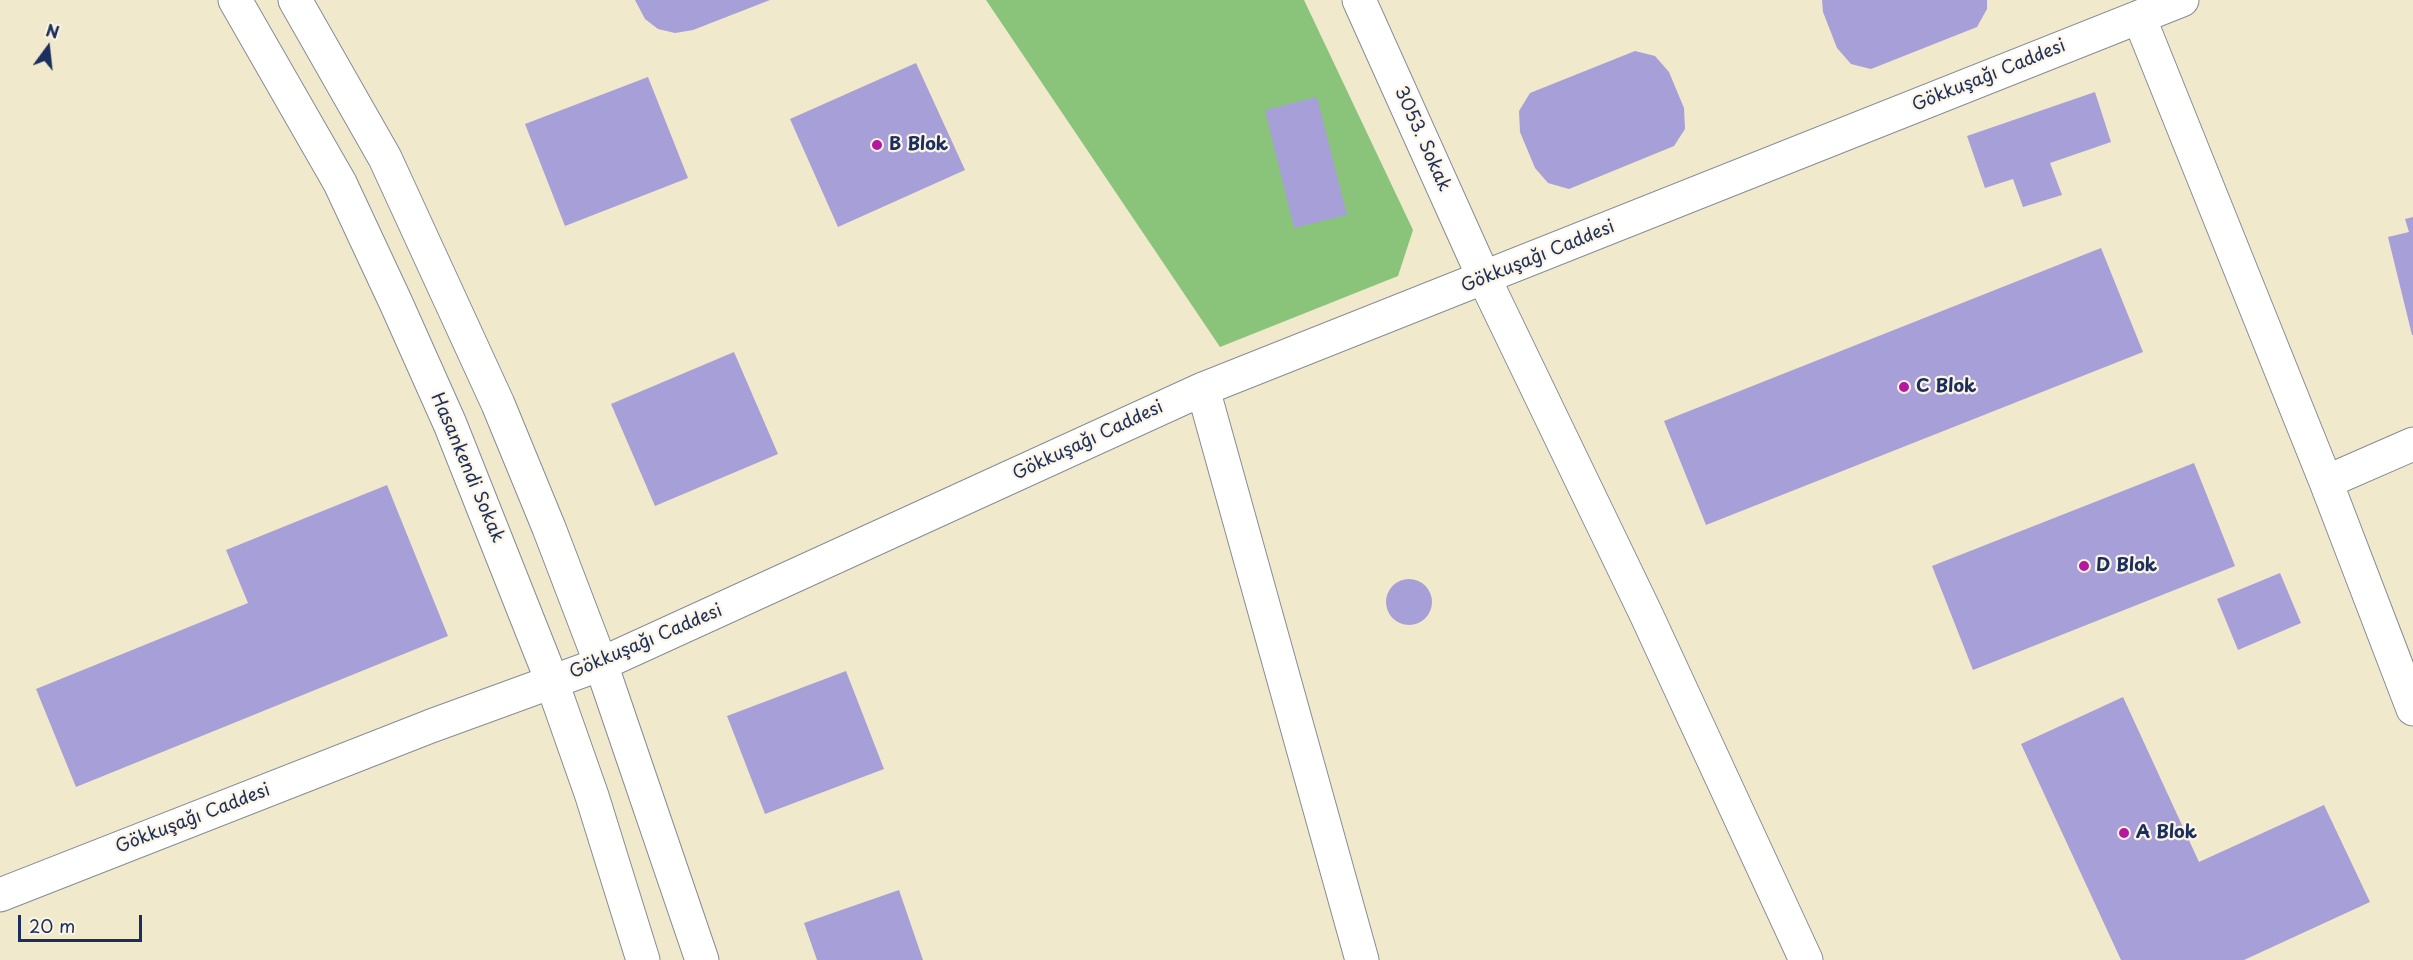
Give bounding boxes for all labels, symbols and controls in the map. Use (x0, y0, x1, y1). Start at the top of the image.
text: N (43, 17, 62, 44)
north arrow (18, 18, 78, 78)
street label: Gökkuşağı Caddesi (1909, 35, 2069, 117)
street label: 3053. Sokak (1389, 83, 1455, 195)
place label: B Blok (889, 134, 948, 156)
marker: B Blok (870, 138, 884, 152)
street label: Gökkuşağı Caddesi (1458, 216, 1618, 298)
place label: C Blok (1916, 376, 1976, 398)
marker: C Blok (1897, 380, 1911, 394)
street label: Hasankendi Sokak (426, 390, 508, 546)
street label: Gökkuşağı Caddesi (1009, 397, 1167, 485)
place label: D Blok (2096, 555, 2157, 577)
marker: D Blok (2077, 559, 2091, 573)
street label: Gökkuşağı Caddesi (566, 600, 726, 684)
street label: Gökkuşağı Caddesi (113, 780, 273, 858)
place label: A Blok (2136, 822, 2197, 844)
marker: A Blok (2117, 826, 2131, 840)
scale bar (21, 903, 146, 941)
text: 20 m (29, 912, 75, 939)

